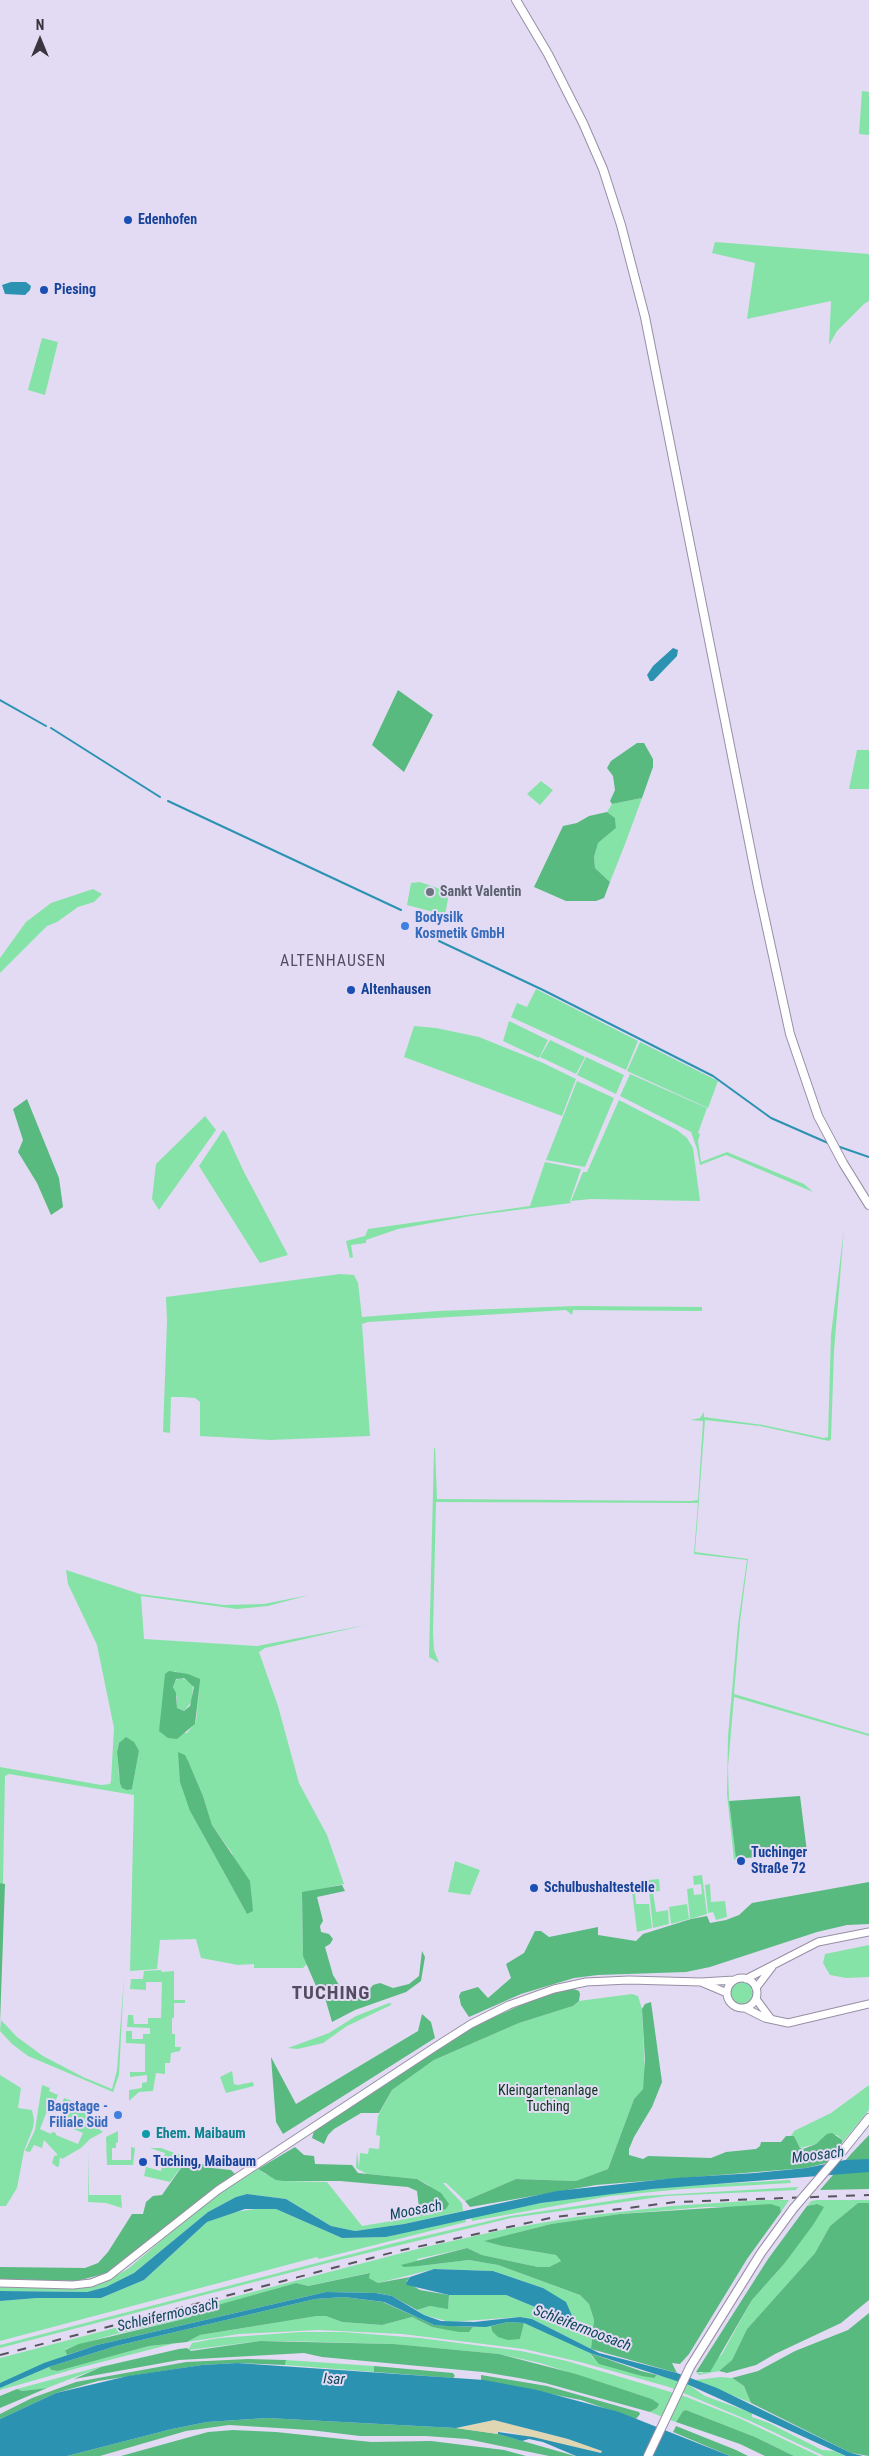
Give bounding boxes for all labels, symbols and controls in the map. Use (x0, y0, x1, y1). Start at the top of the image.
north arrow (15, 15, 65, 65)
text: N (36, 17, 44, 33)
place label: Edenhofen (138, 212, 197, 228)
marker: Edenhofen (122, 214, 134, 226)
place label: Piesing (54, 282, 96, 298)
marker: Piesing (38, 284, 50, 296)
place label: Sankt Valentin (440, 884, 521, 900)
marker: Sankt Valentin (424, 886, 436, 898)
place label: Bodysilk Kosmetik GmbH (415, 910, 505, 942)
marker: Bodysilk Kosmetik GmbH (399, 920, 411, 932)
district label: ALTENHAUSEN (279, 952, 387, 972)
place label: Altenhausen (361, 982, 431, 998)
marker: Altenhausen (345, 984, 357, 996)
place label: Tuchinger Straße 72 (751, 1845, 807, 1878)
marker: Tuchinger Straße 72 (735, 1855, 747, 1867)
place label: Schulbushaltestelle (544, 1880, 655, 1896)
marker: Schulbushaltestelle (528, 1882, 540, 1894)
district label: TUCHING (291, 1983, 371, 2005)
park label: Kleingartenanlage Tuching (498, 2083, 598, 2116)
place label: Bagstage - Filiale Süd (47, 2099, 108, 2132)
marker: Bagstage - Filiale Süd (112, 2109, 124, 2121)
place label: Ehem. Maibaum (156, 2126, 246, 2142)
marker: Ehem. Maibaum (140, 2128, 152, 2140)
water label: Moosach (791, 2144, 845, 2168)
place label: Tuching, Maibaum (153, 2154, 256, 2170)
marker: Tuching, Maibaum (137, 2156, 149, 2168)
water label: Moosach (388, 2197, 444, 2225)
water label: Schleifermoosach (116, 2296, 220, 2336)
water label: Schleifermoosach (531, 2302, 633, 2356)
water label: Isar (323, 2371, 345, 2389)

